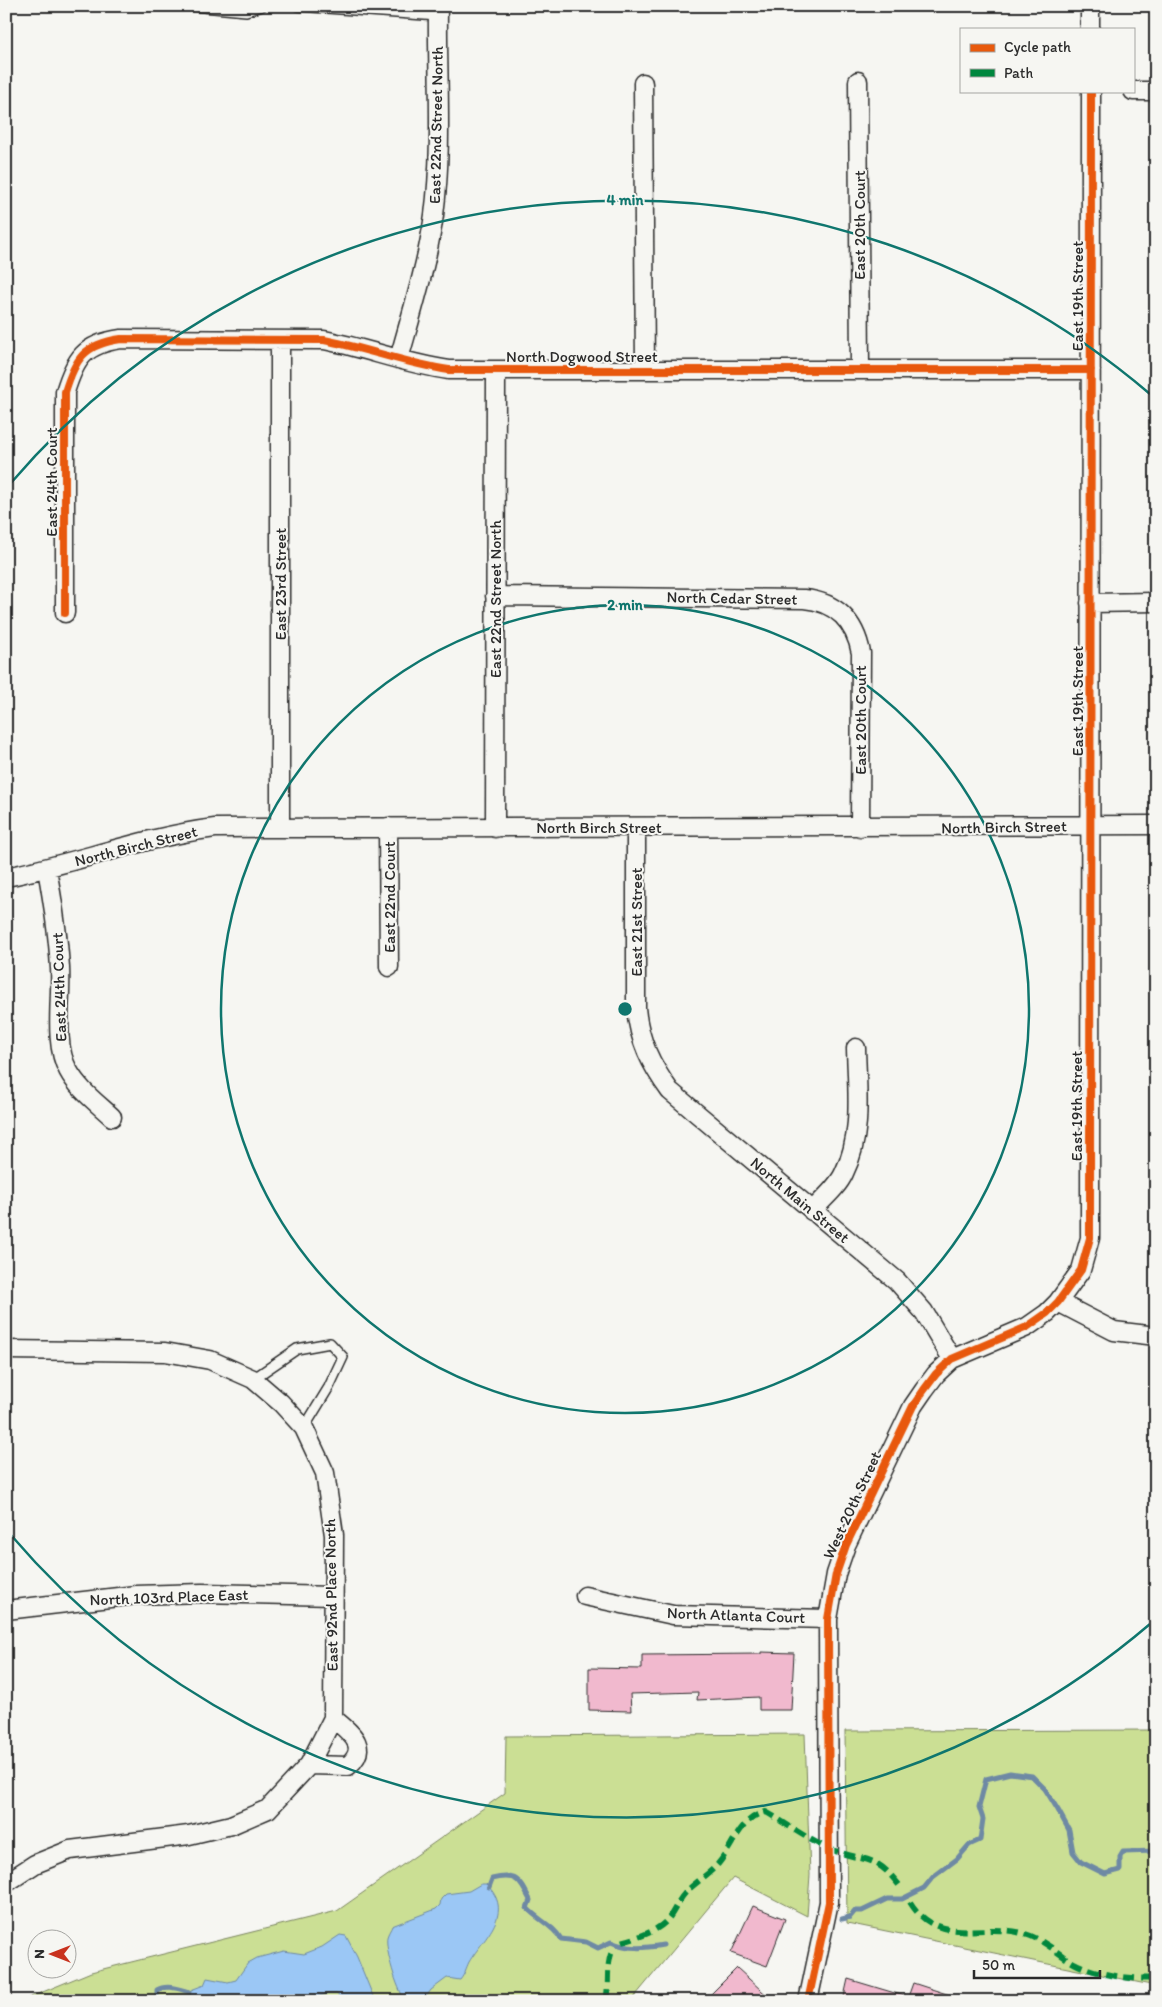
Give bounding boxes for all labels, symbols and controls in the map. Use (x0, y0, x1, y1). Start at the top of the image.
legend (960, 28, 1134, 92)
text: Cycle path (1004, 38, 1071, 56)
street label: East 22nd Street North (425, 45, 447, 204)
text: Path (1004, 64, 1033, 82)
street label: East 20th Court (850, 170, 869, 280)
text: 4 min (607, 191, 644, 209)
street label: East 19th Street (1068, 241, 1087, 351)
street label: North Dogwood Street (506, 347, 658, 366)
street label: East 24th Court (42, 427, 61, 537)
street label: East 22nd Street North (486, 520, 505, 678)
street label: East 23rd Street (271, 528, 290, 640)
street label: North Cedar Street (667, 587, 798, 609)
text: 2 min (607, 596, 644, 614)
street label: East 19th Street (1068, 646, 1087, 756)
street label: East 20th Court (851, 665, 870, 775)
street label: North Birch Street (941, 816, 1067, 838)
street label: North Birch Street (536, 818, 662, 837)
street label: North Birch Street (73, 822, 199, 870)
street label: East 22nd Court (380, 841, 399, 953)
street label: East 21st Street (627, 867, 646, 977)
street label: East 24th Court (48, 932, 70, 1042)
centre of rings (616, 1000, 634, 1018)
street label: East 19th Street (1067, 1051, 1086, 1161)
street label: North Main Street (747, 1153, 853, 1247)
street label: West 20th Street (819, 1448, 885, 1562)
street label: East 92nd Place North (320, 1518, 342, 1671)
street label: North 103rd Place East (89, 1585, 249, 1609)
street label: North Atlanta Court (666, 1603, 806, 1627)
north arrow (28, 1930, 78, 1980)
scale bar (974, 1947, 1101, 1979)
text: N (31, 1949, 48, 1959)
text: 50 m (982, 1956, 1015, 1974)

